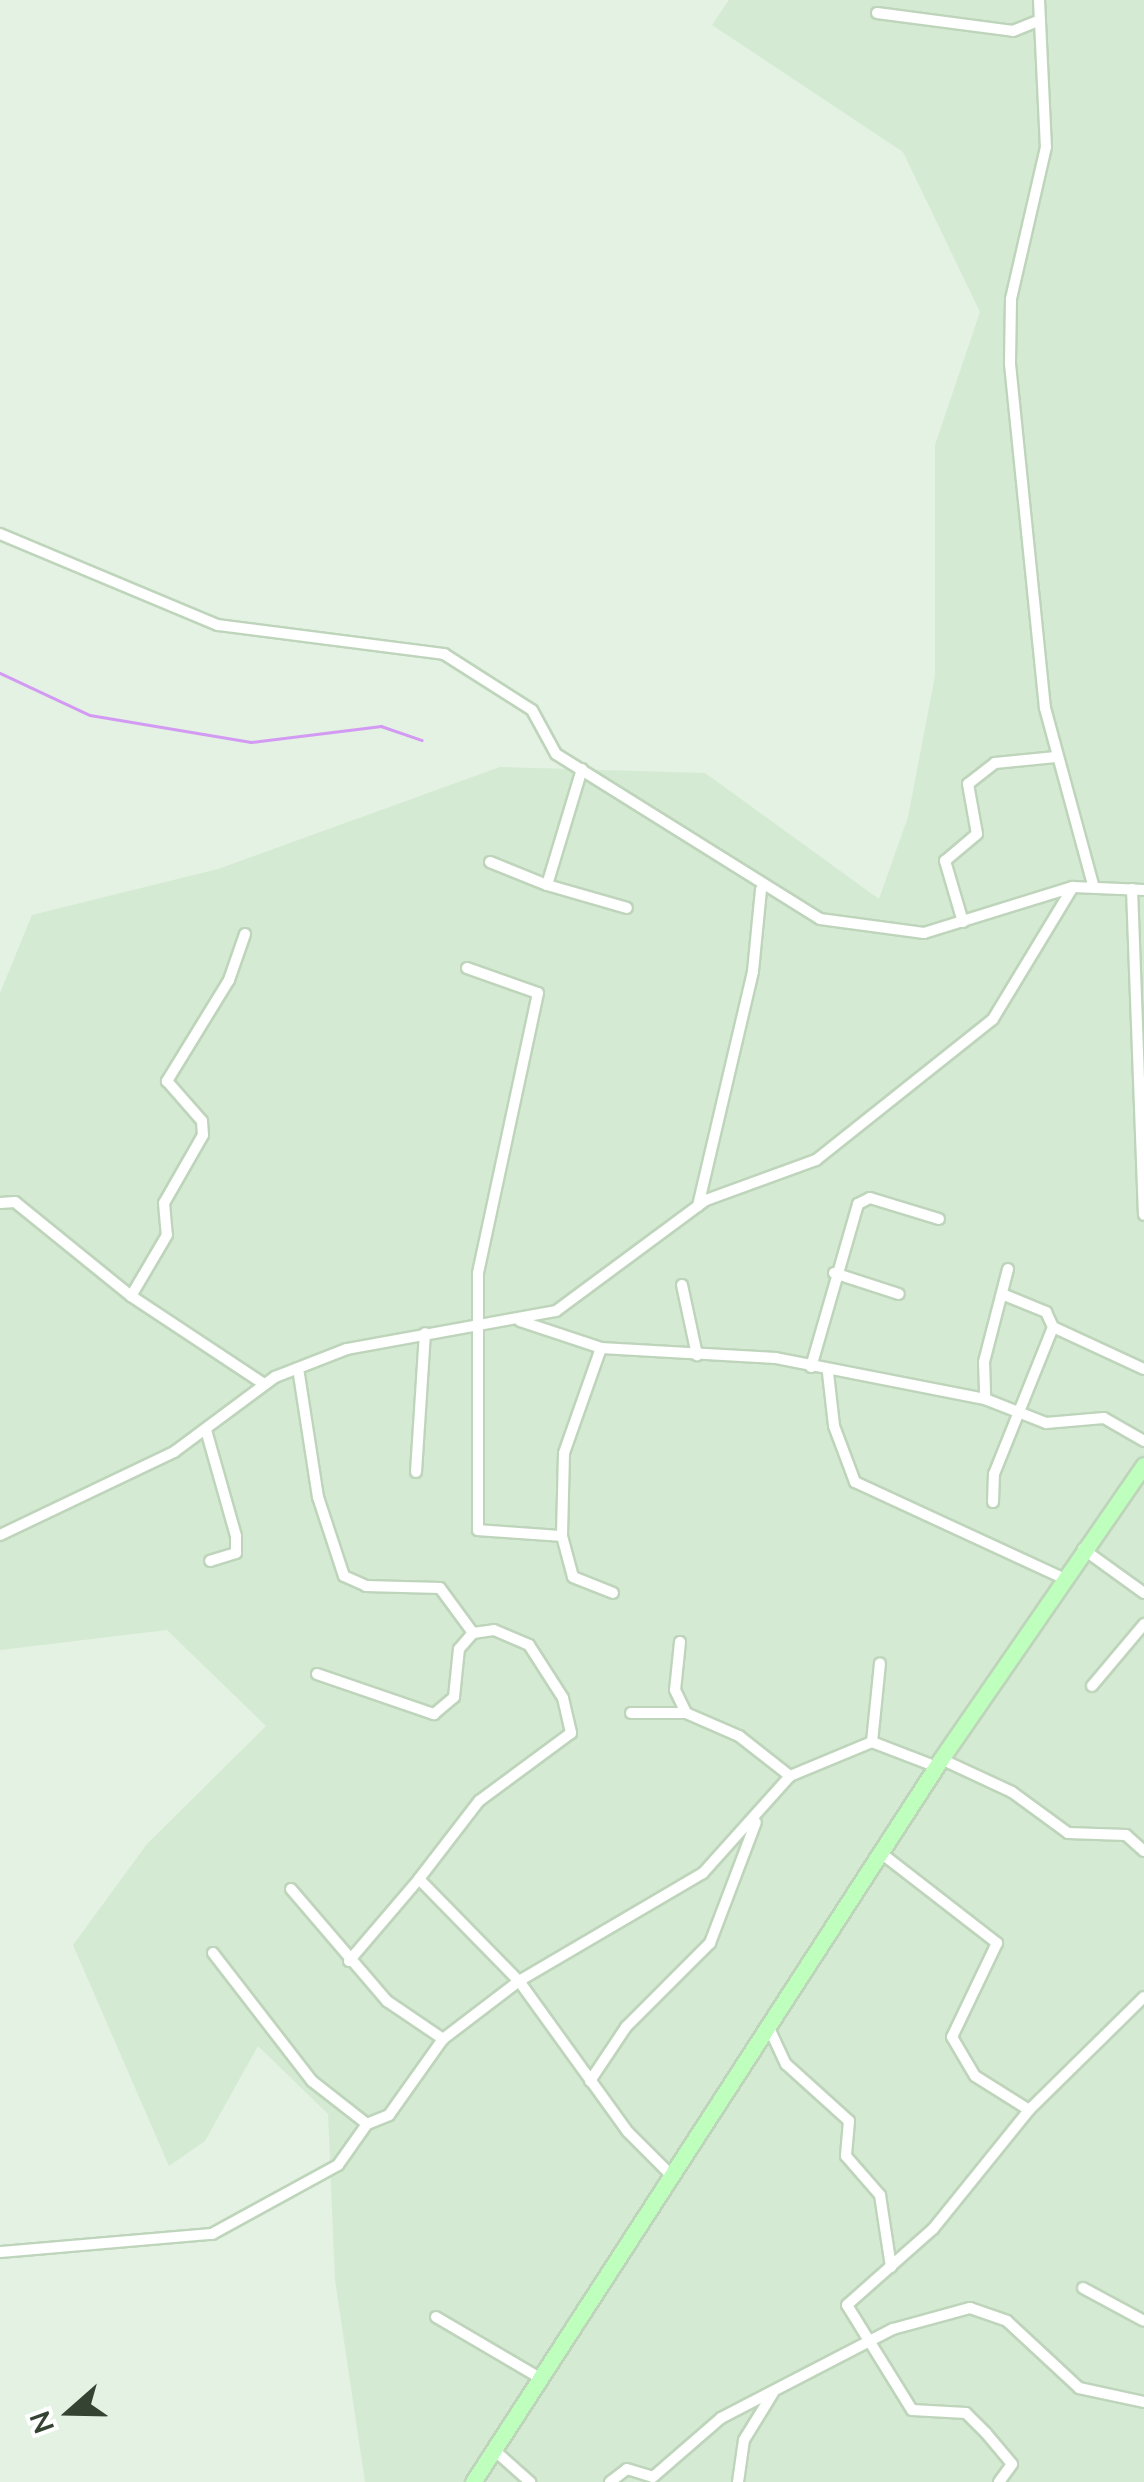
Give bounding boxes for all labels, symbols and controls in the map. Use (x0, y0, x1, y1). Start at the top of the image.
north arrow (20, 2362, 120, 2462)
text: N (21, 2407, 61, 2438)

